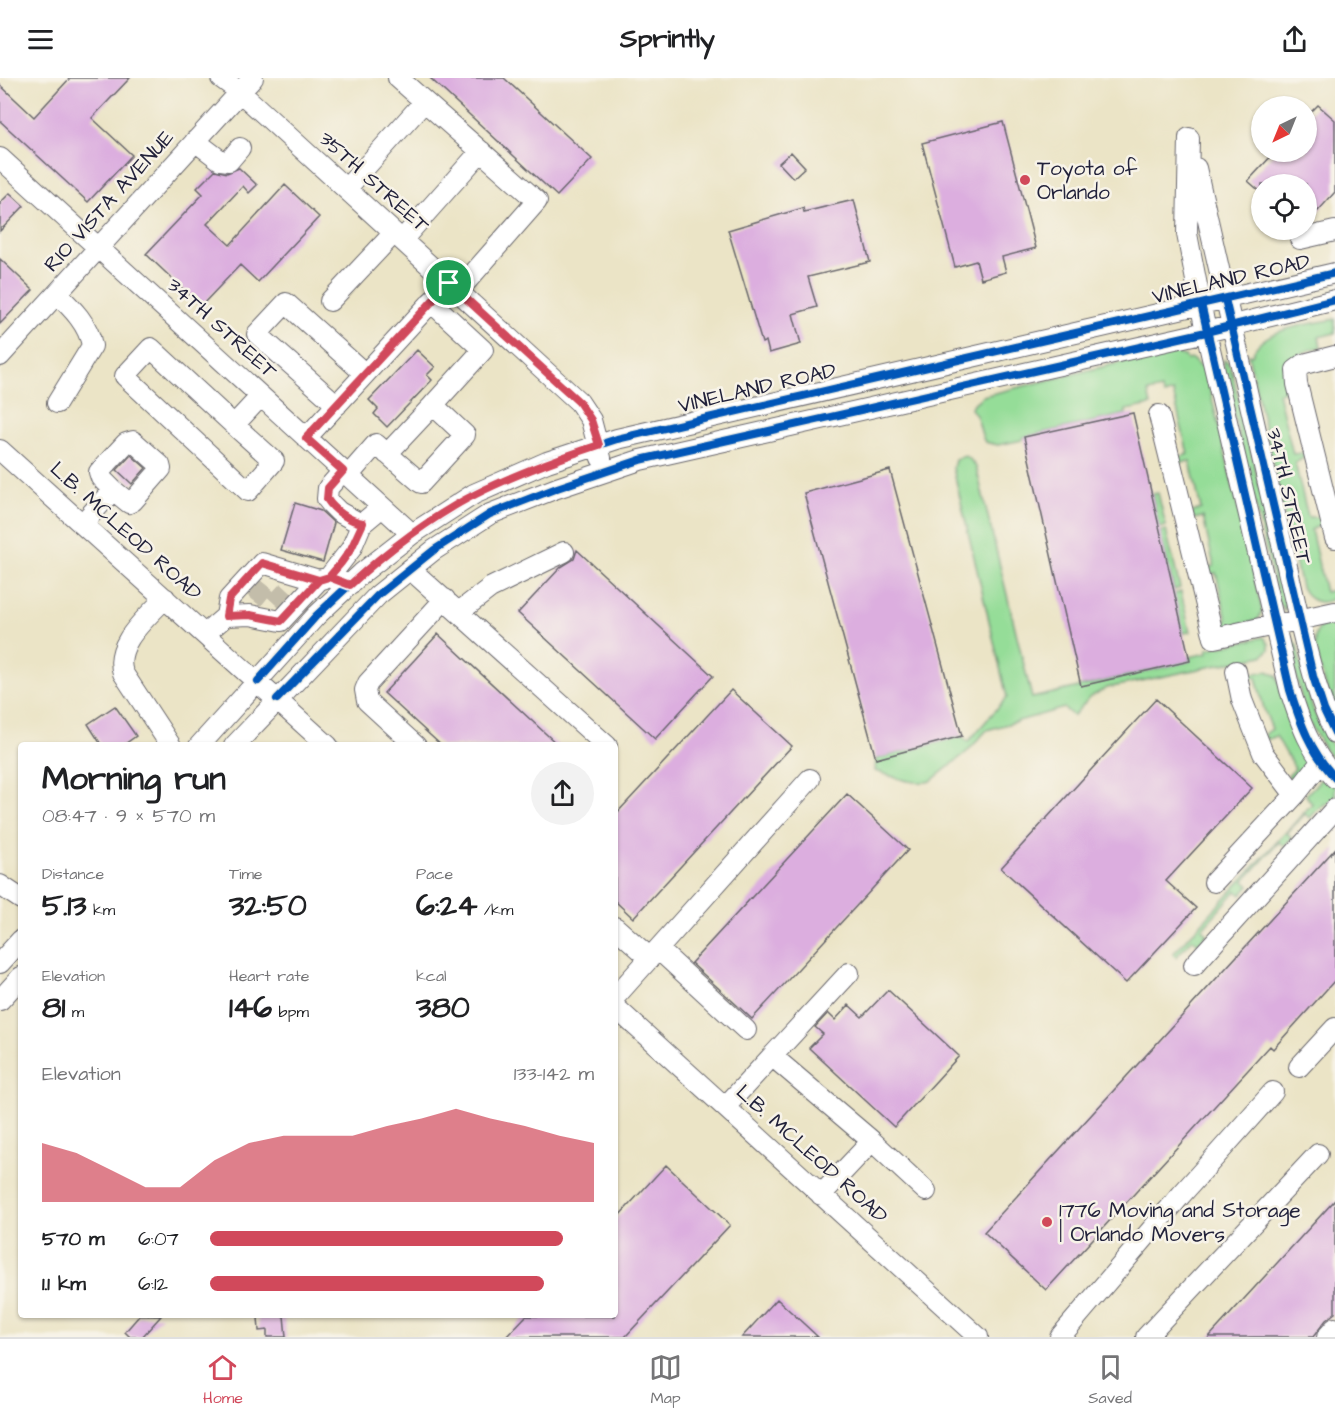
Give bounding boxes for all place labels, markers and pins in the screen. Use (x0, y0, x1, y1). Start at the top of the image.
place label: Toyota of Orlando (1037, 154, 1138, 207)
marker: Toyota of Orlando (1018, 173, 1032, 187)
pin (423, 257, 474, 308)
place label: 1776 Moving and Storage | Orlando Movers (1059, 1196, 1301, 1249)
marker: 1776 Moving and Storage | Orlando Movers (1040, 1215, 1054, 1229)

